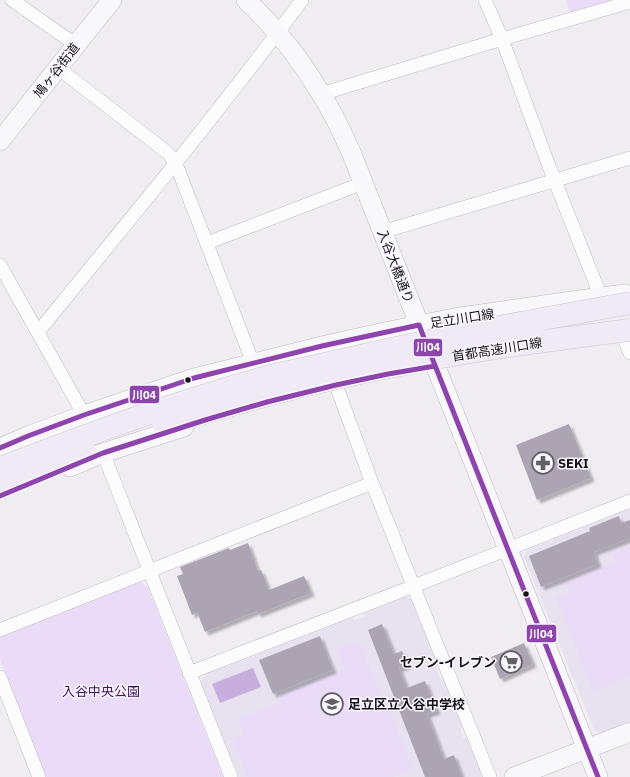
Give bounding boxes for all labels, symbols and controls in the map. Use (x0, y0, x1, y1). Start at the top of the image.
street label: 鳩ヶ谷街道 (30, 39, 83, 101)
street label: 入谷大橋通り (374, 227, 417, 306)
street label: 足立川口線 (429, 305, 496, 332)
street label: 首都高速川口線 (451, 334, 543, 365)
line badge: 川04 (413, 338, 443, 357)
text: 川04 (416, 340, 440, 354)
unlabelled marker (183, 375, 193, 385)
line badge: 川04 (129, 385, 160, 404)
text: 川04 (132, 388, 156, 402)
pharmacy icon: SEKI (530, 450, 556, 476)
place label: SEKI (558, 455, 589, 472)
unlabelled marker (521, 589, 531, 599)
line badge: 川04 (526, 624, 557, 643)
text: 川04 (529, 627, 553, 641)
supermarket icon: セブン-イレブン (498, 649, 524, 675)
place label: セブン-イレブン (400, 654, 496, 671)
park label: 入谷中央公園 (62, 683, 140, 700)
school or university icon: 足立区立入谷中学校 (319, 691, 345, 717)
place label: 足立区立入谷中学校 (348, 696, 465, 713)

